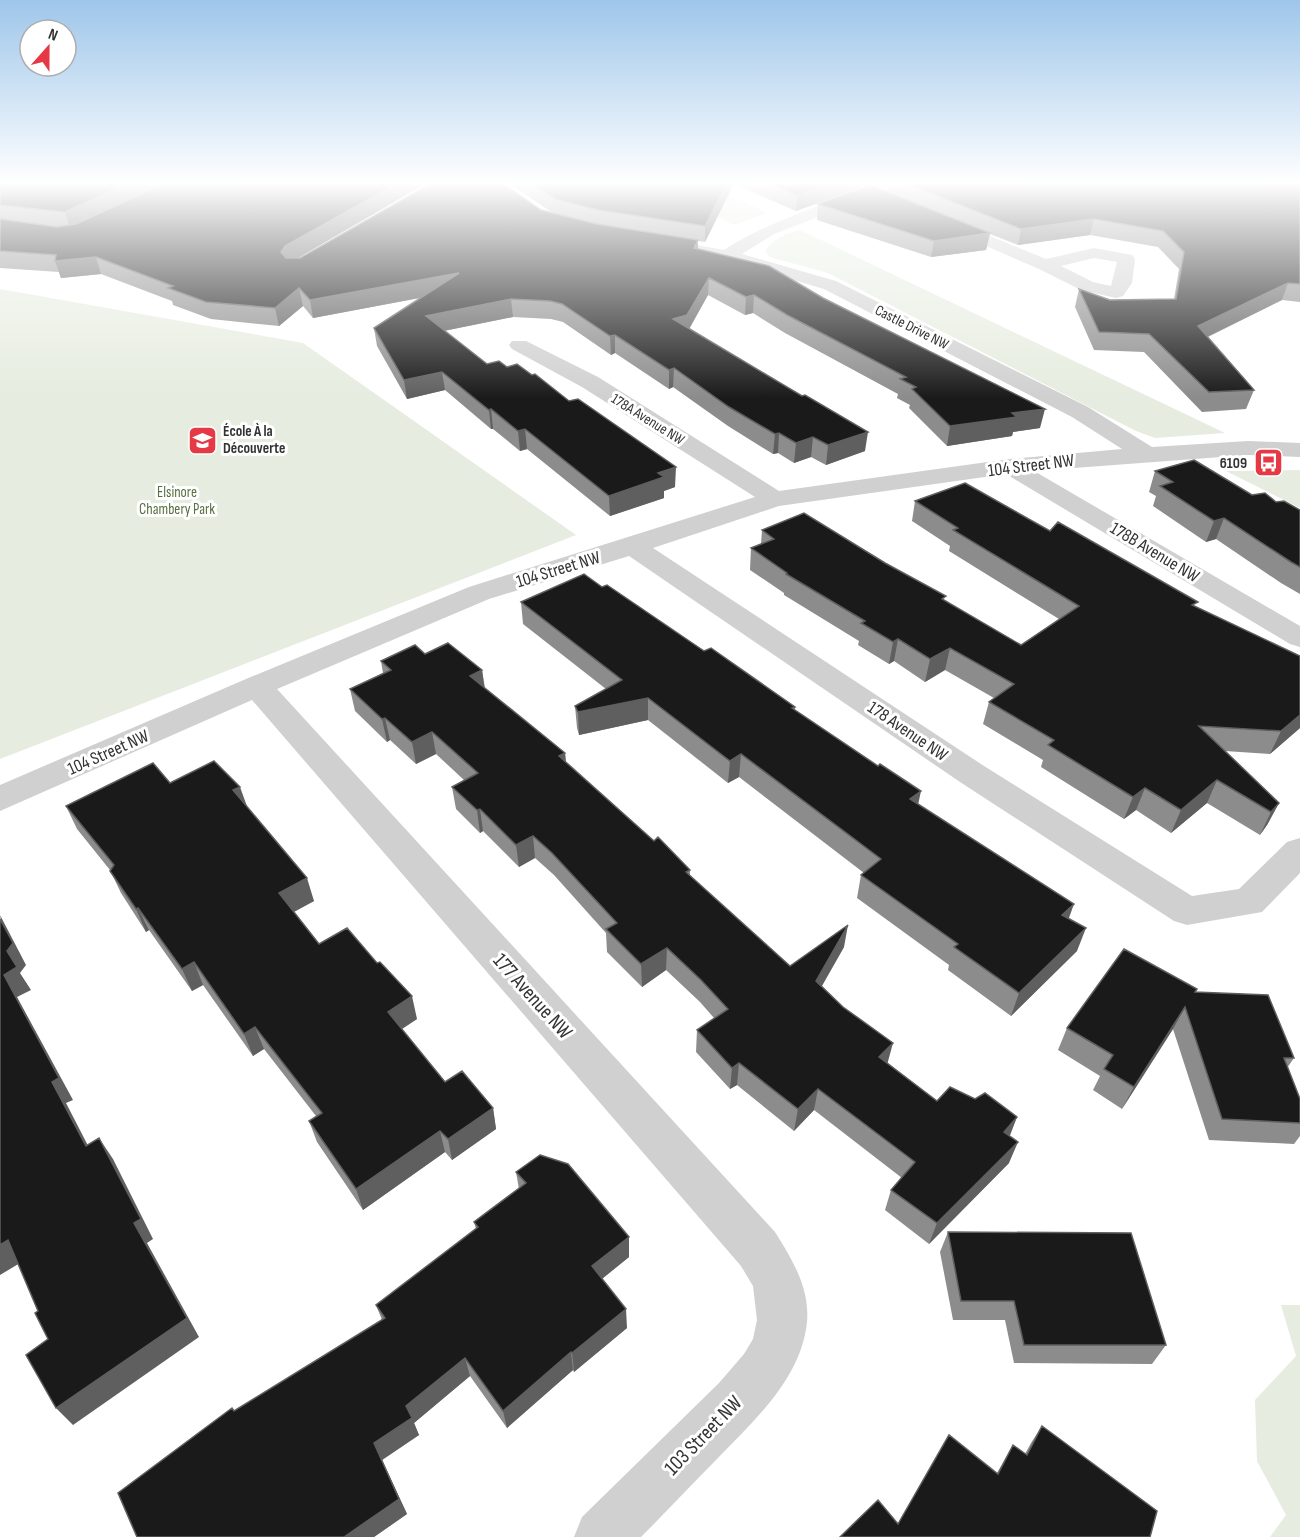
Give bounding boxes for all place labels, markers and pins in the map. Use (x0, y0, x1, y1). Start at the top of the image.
place label: École À la Découverte (223, 422, 285, 458)
school or university icon: École À la Découverte (186, 424, 218, 456)
bus stop icon: 6109 (1252, 447, 1284, 479)
place label: 6109 (1220, 454, 1247, 473)

